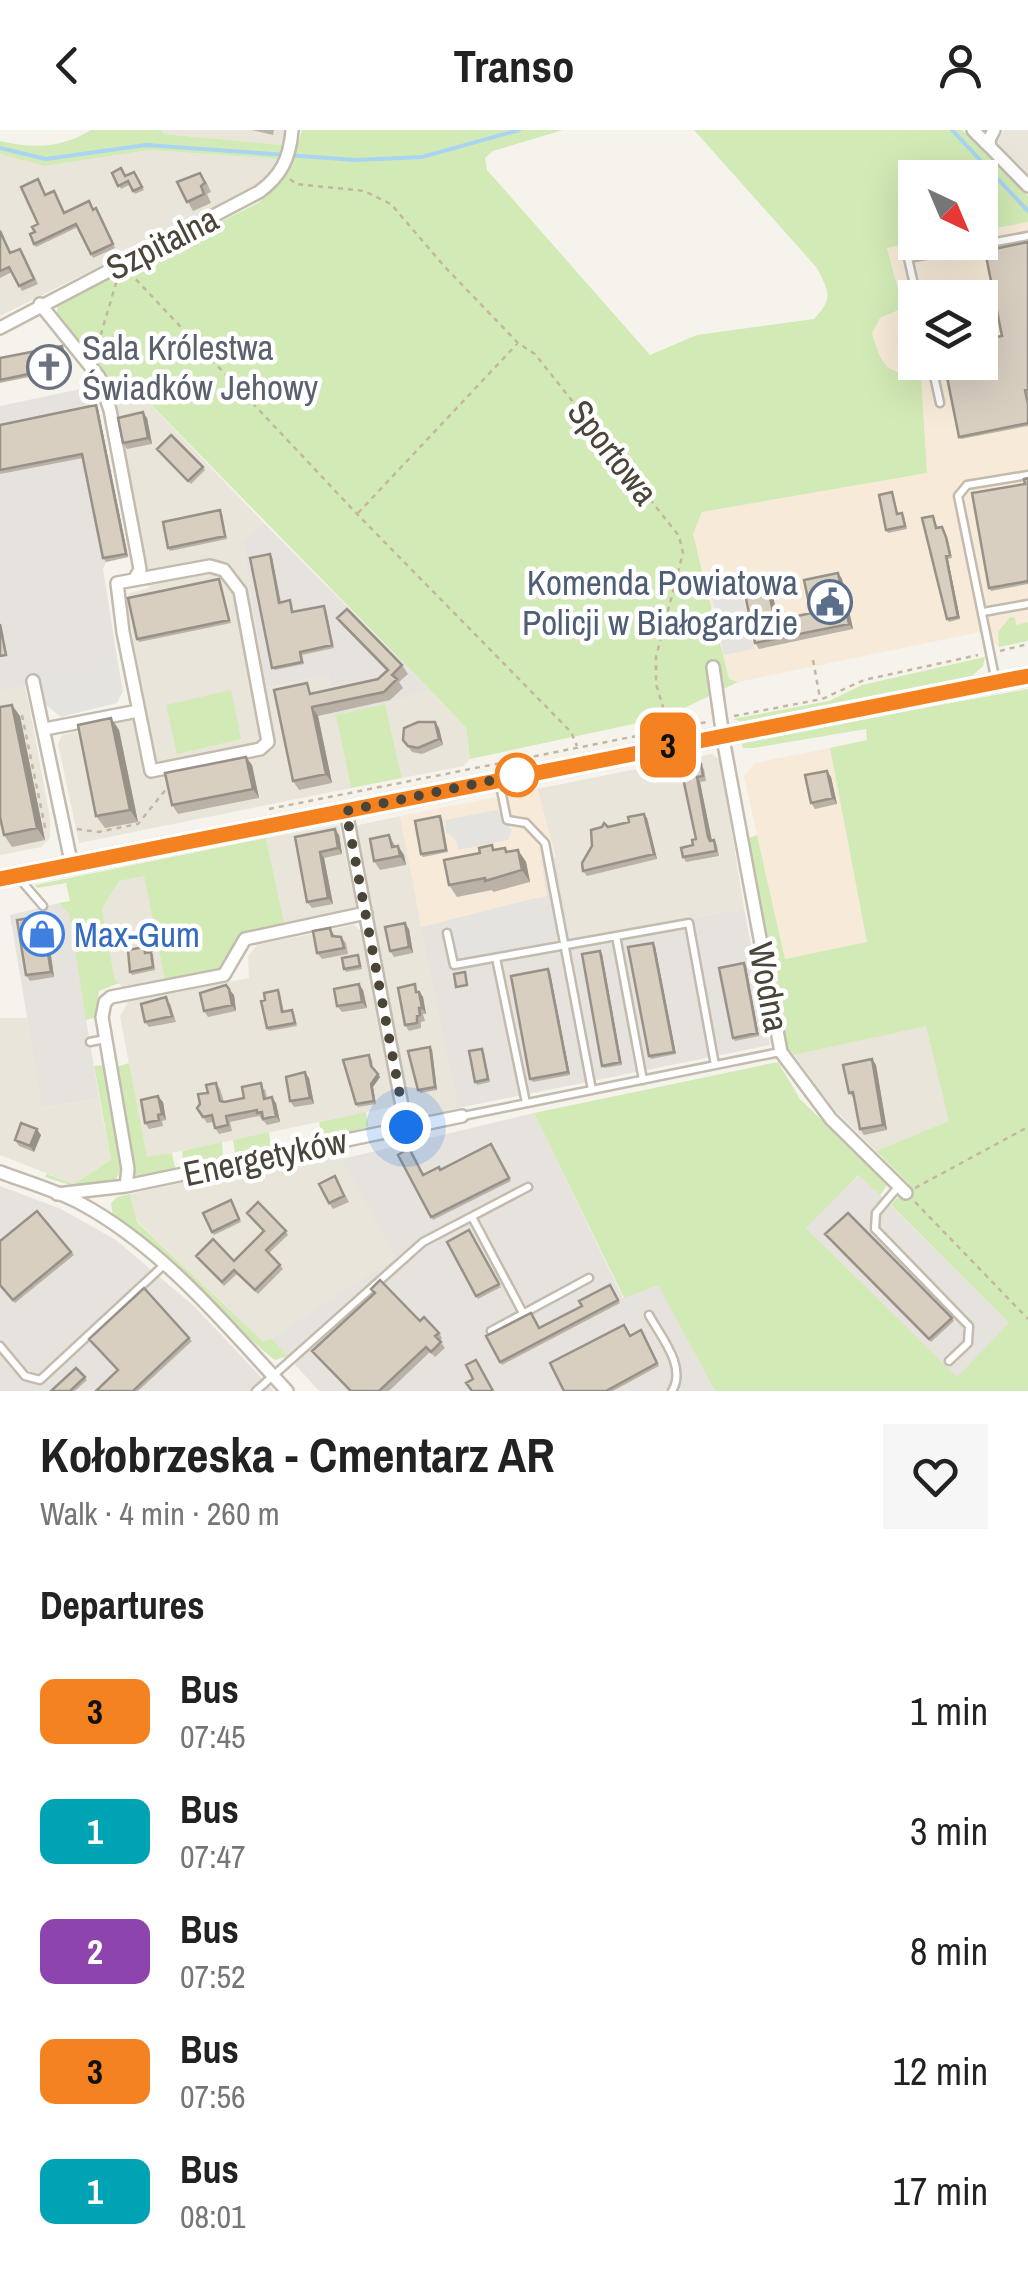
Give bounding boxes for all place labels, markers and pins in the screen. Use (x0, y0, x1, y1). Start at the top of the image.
place label: Sala Królestwa Świadków Jehowy (82, 324, 319, 411)
church icon: Sala Królestwa Świadków Jehowy (26, 344, 72, 390)
place label: Komenda Powiatowa Policji w Białogardzie (522, 559, 798, 646)
public building icon: Komenda Powiatowa Policji w Białogardzie (807, 579, 853, 625)
unlabelled marker (496, 754, 538, 796)
shop icon: Max-Gum (19, 911, 65, 957)
place label: Max-Gum (74, 911, 200, 958)

